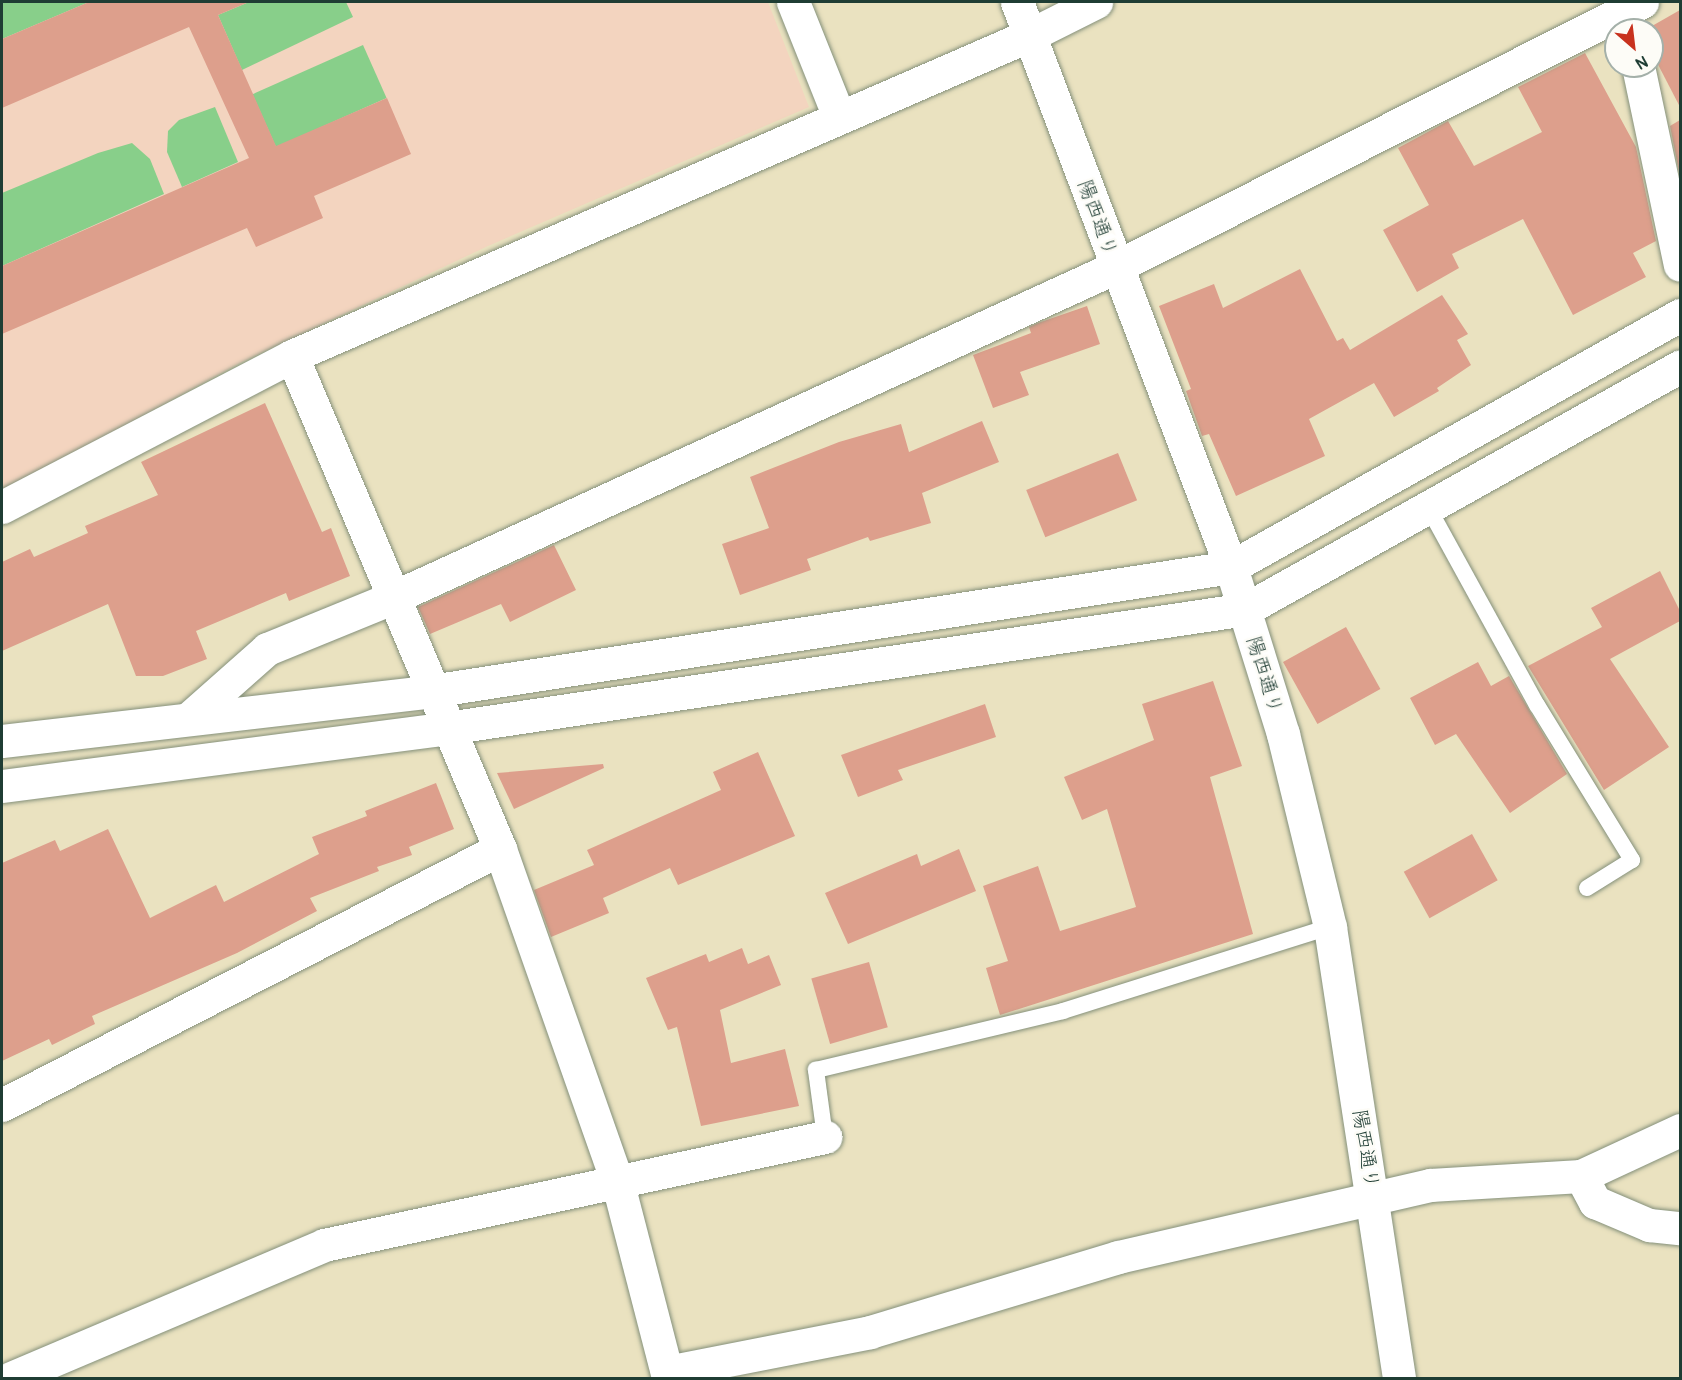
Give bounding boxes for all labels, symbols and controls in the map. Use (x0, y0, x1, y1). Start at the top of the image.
north arrow (1604, 18, 1664, 78)
text: N (1632, 51, 1651, 73)
street label: 陽西通り (1073, 176, 1123, 260)
street label: 陽西通り (1242, 633, 1288, 717)
street label: 陽西通り (1348, 1108, 1384, 1190)

